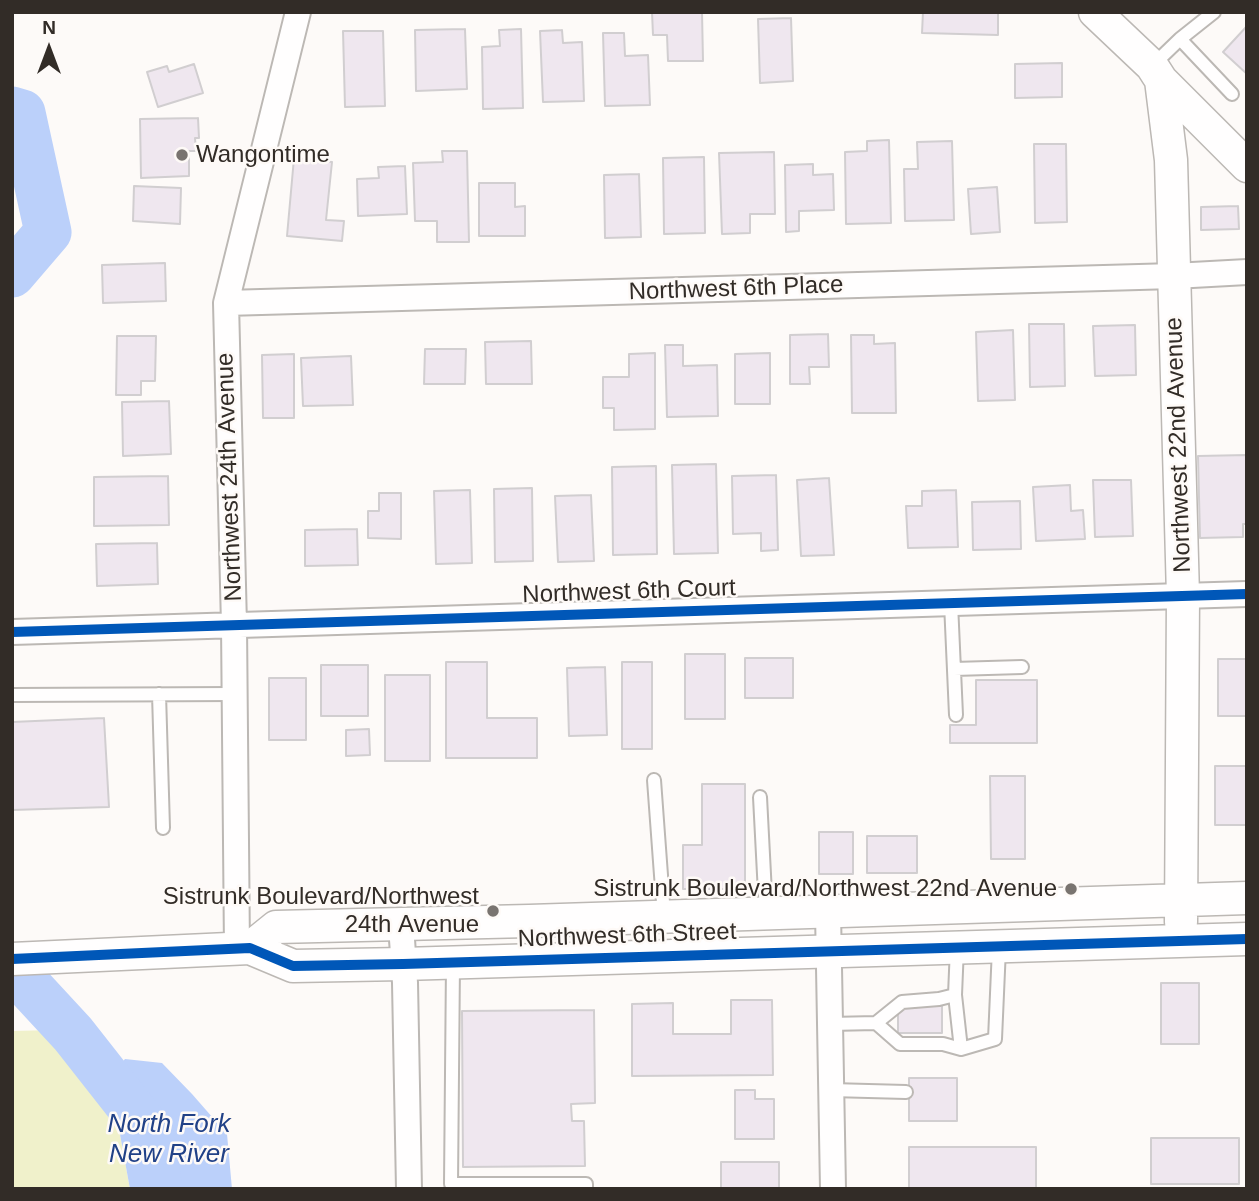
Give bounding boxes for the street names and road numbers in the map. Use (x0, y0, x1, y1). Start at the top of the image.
street label: Northwest 6th Place (628, 271, 844, 307)
street label: Northwest 22nd Avenue (1160, 317, 1198, 573)
street label: Northwest 24th Avenue (211, 352, 249, 602)
street label: Northwest 6th Court (522, 574, 736, 610)
street label: Northwest 6th Street (517, 918, 737, 954)

